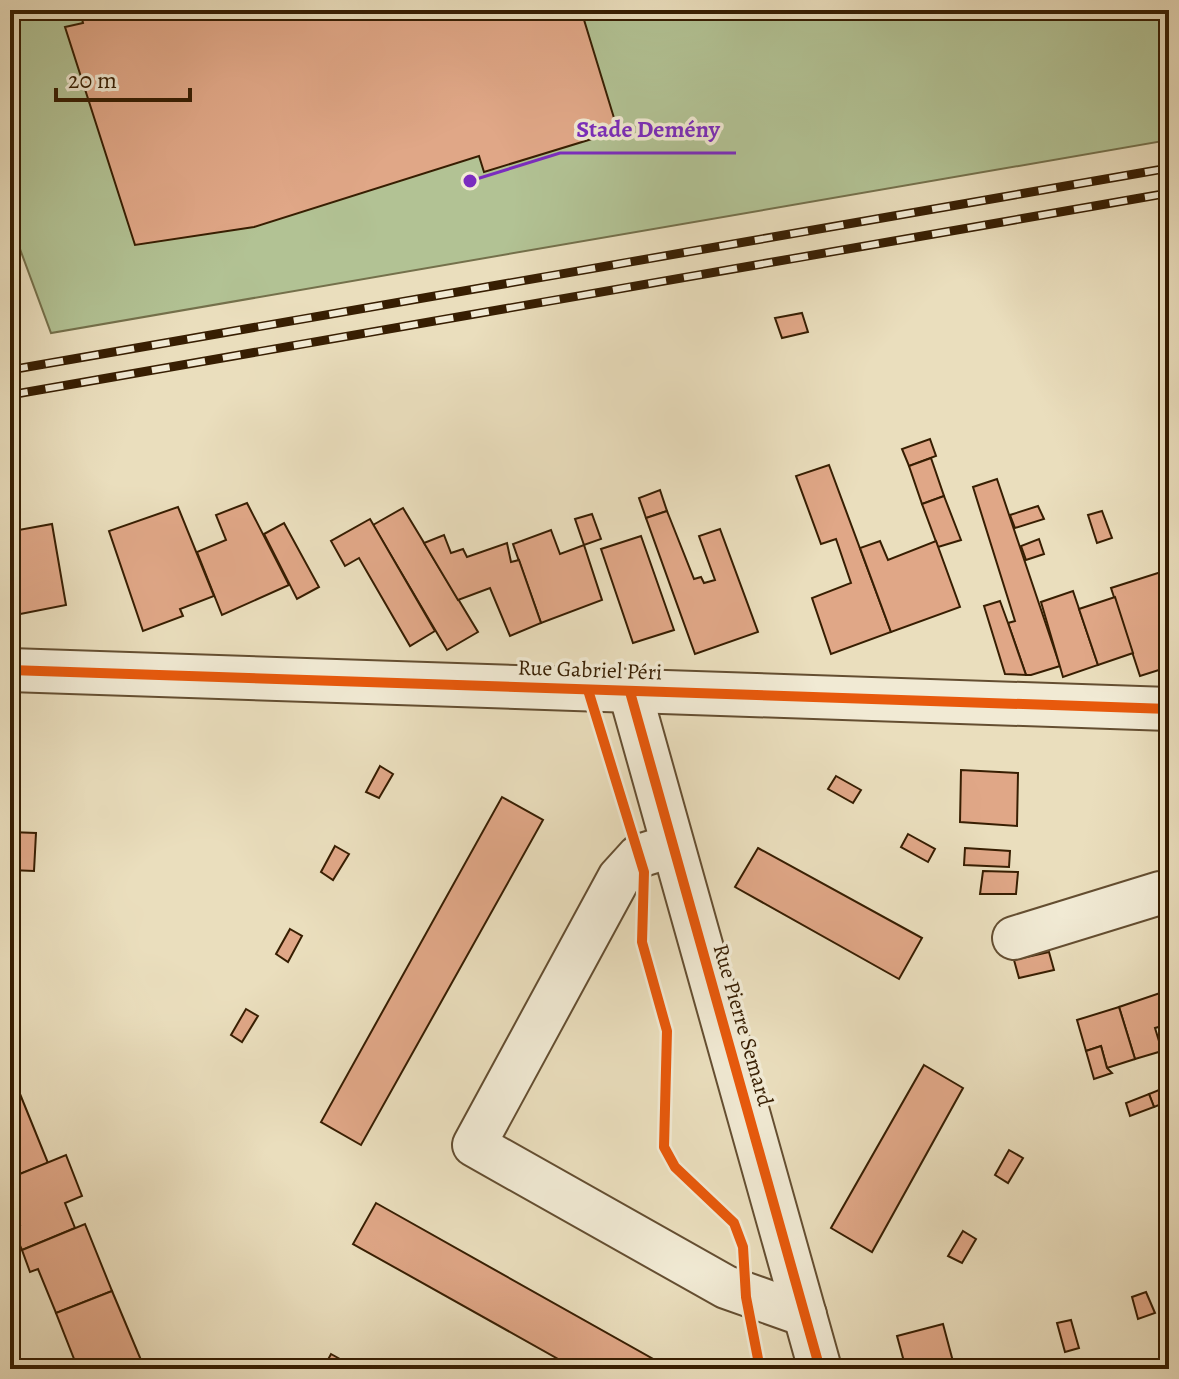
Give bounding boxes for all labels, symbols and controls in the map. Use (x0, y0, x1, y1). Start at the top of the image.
scale bar (56, 52, 190, 102)
text: 20 m (68, 64, 117, 96)
callout: Stade Demény (560, 105, 736, 153)
text: Stade Demény (576, 113, 721, 145)
street label: Rue Gabriel Péri (517, 652, 663, 688)
street label: Rue Pierre Semard (706, 940, 781, 1110)

